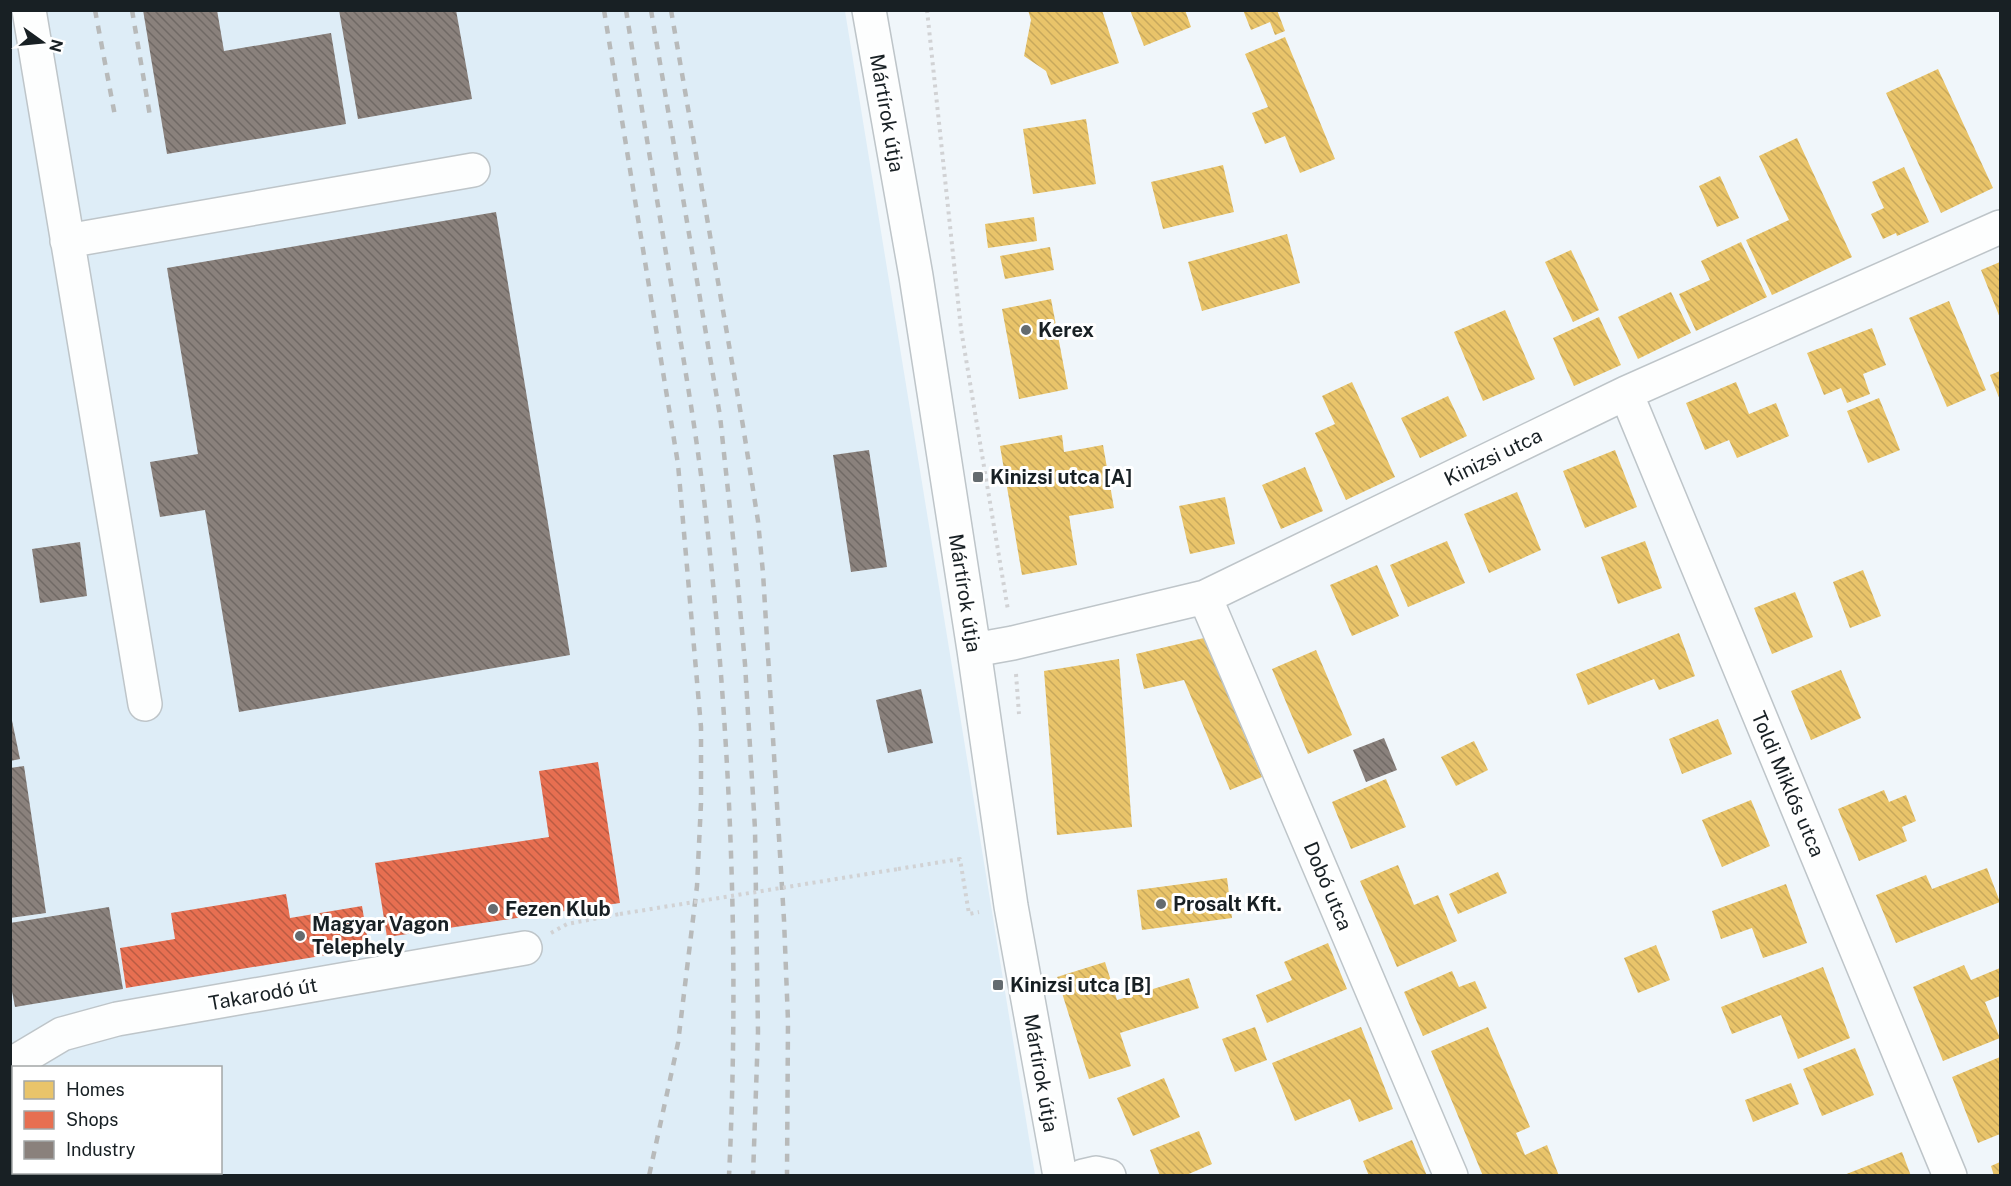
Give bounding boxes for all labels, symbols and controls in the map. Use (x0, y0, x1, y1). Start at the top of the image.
north arrow (12, 12, 72, 72)
text: N (45, 37, 67, 54)
street label: Mártírok útja (865, 52, 909, 174)
place label: Kerex (1038, 318, 1094, 342)
marker: Kerex (1019, 323, 1033, 337)
street label: Kinizsi utca (1440, 423, 1546, 491)
place label: Kinizsi utca [A] (990, 465, 1132, 489)
marker: Kinizsi utca [A] (971, 470, 985, 484)
street label: Mártírok útja (944, 532, 986, 654)
street label: Toldi Miklós utca (1747, 708, 1829, 860)
street label: Dobó utca (1299, 838, 1357, 934)
place label: Prosalt Kft. (1173, 892, 1282, 916)
place label: Fezen Klub (505, 897, 611, 921)
marker: Prosalt Kft. (1154, 897, 1168, 911)
marker: Fezen Klub (486, 902, 500, 916)
place label: Magyar Vagon Telephely (312, 912, 449, 959)
marker: Magyar Vagon Telephely (293, 929, 307, 943)
street label: Takarodó út (207, 973, 319, 1015)
place label: Kinizsi utca [B] (1010, 973, 1151, 997)
marker: Kinizsi utca [B] (991, 978, 1005, 992)
street label: Mártírok útja (1019, 1012, 1063, 1134)
legend (12, 1066, 222, 1174)
text: Homes (66, 1079, 125, 1100)
text: Shops (66, 1109, 118, 1130)
text: Industry (66, 1139, 136, 1160)

